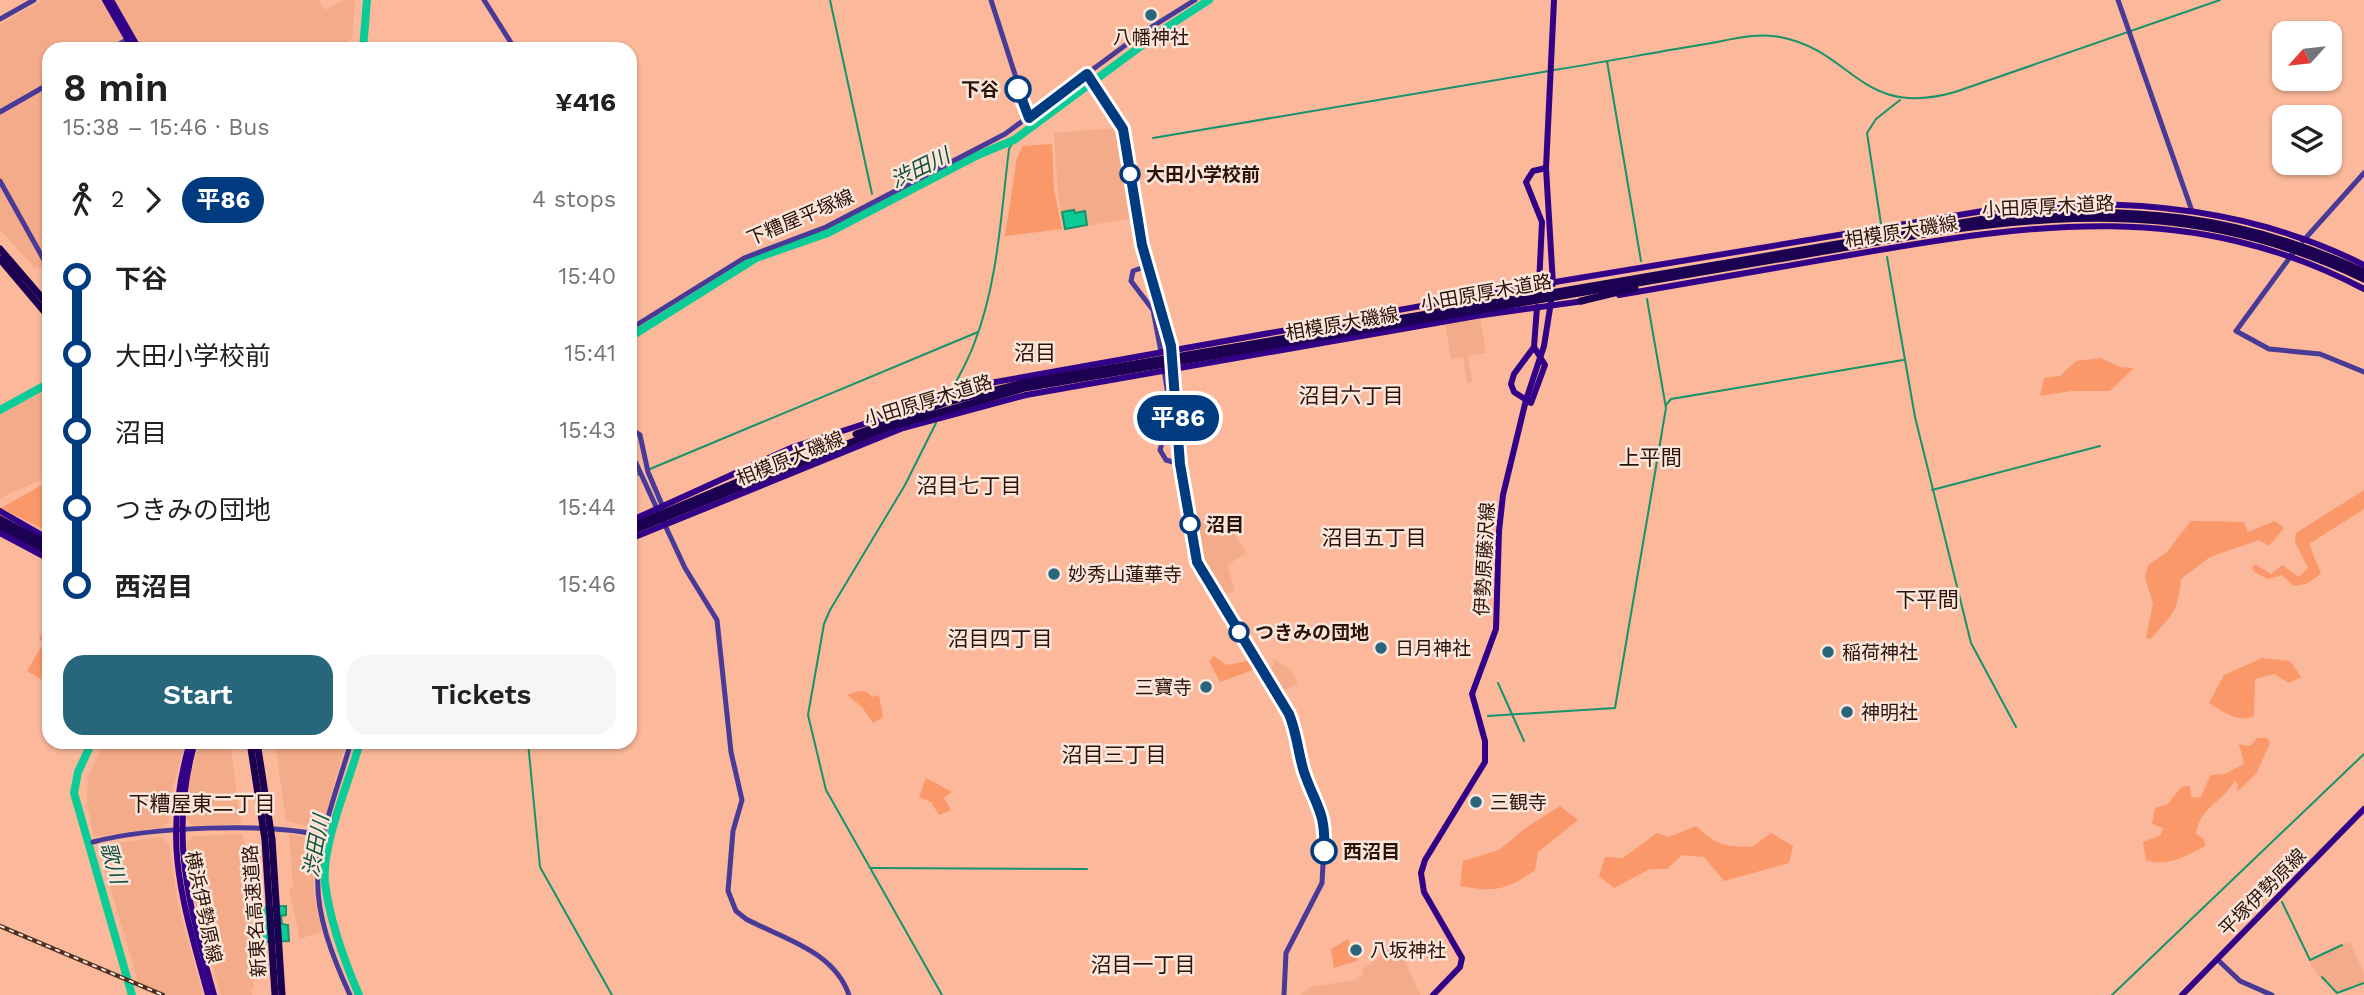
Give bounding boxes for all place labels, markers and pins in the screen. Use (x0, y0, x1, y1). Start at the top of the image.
marker: 八幡神社 (1143, 7, 1159, 23)
place label: 八幡神社 (1113, 26, 1189, 49)
marker: 下谷 (1005, 76, 1031, 102)
place label: 下谷 (961, 78, 999, 101)
place label: 大田小学校前 (1146, 163, 1260, 186)
marker: 大田小学校前 (1120, 164, 1140, 184)
place label: 沼目 (1206, 513, 1244, 536)
marker: 沼目 (1180, 514, 1200, 534)
place label: 妙秀山蓮華寺 (1068, 563, 1182, 586)
marker: 妙秀山蓮華寺 (1046, 566, 1062, 582)
place label: つきみの団地 (1255, 621, 1369, 644)
marker: つきみの団地 (1229, 622, 1249, 642)
place label: 日月神社 (1395, 637, 1471, 660)
marker: 日月神社 (1373, 640, 1389, 656)
place label: 稲荷神社 (1842, 641, 1918, 664)
marker: 稲荷神社 (1820, 644, 1836, 660)
place label: 三寶寺 (1135, 676, 1192, 699)
marker: 三寶寺 (1198, 679, 1214, 695)
place label: 神明社 (1861, 701, 1918, 724)
marker: 神明社 (1839, 704, 1855, 720)
place label: 三観寺 (1490, 791, 1547, 814)
marker: 三観寺 (1468, 794, 1484, 810)
marker: 西沼目 (1311, 838, 1337, 864)
place label: 西沼目 (1343, 840, 1400, 863)
place label: 八坂神社 (1370, 939, 1446, 962)
marker: 八坂神社 (1348, 942, 1364, 958)

